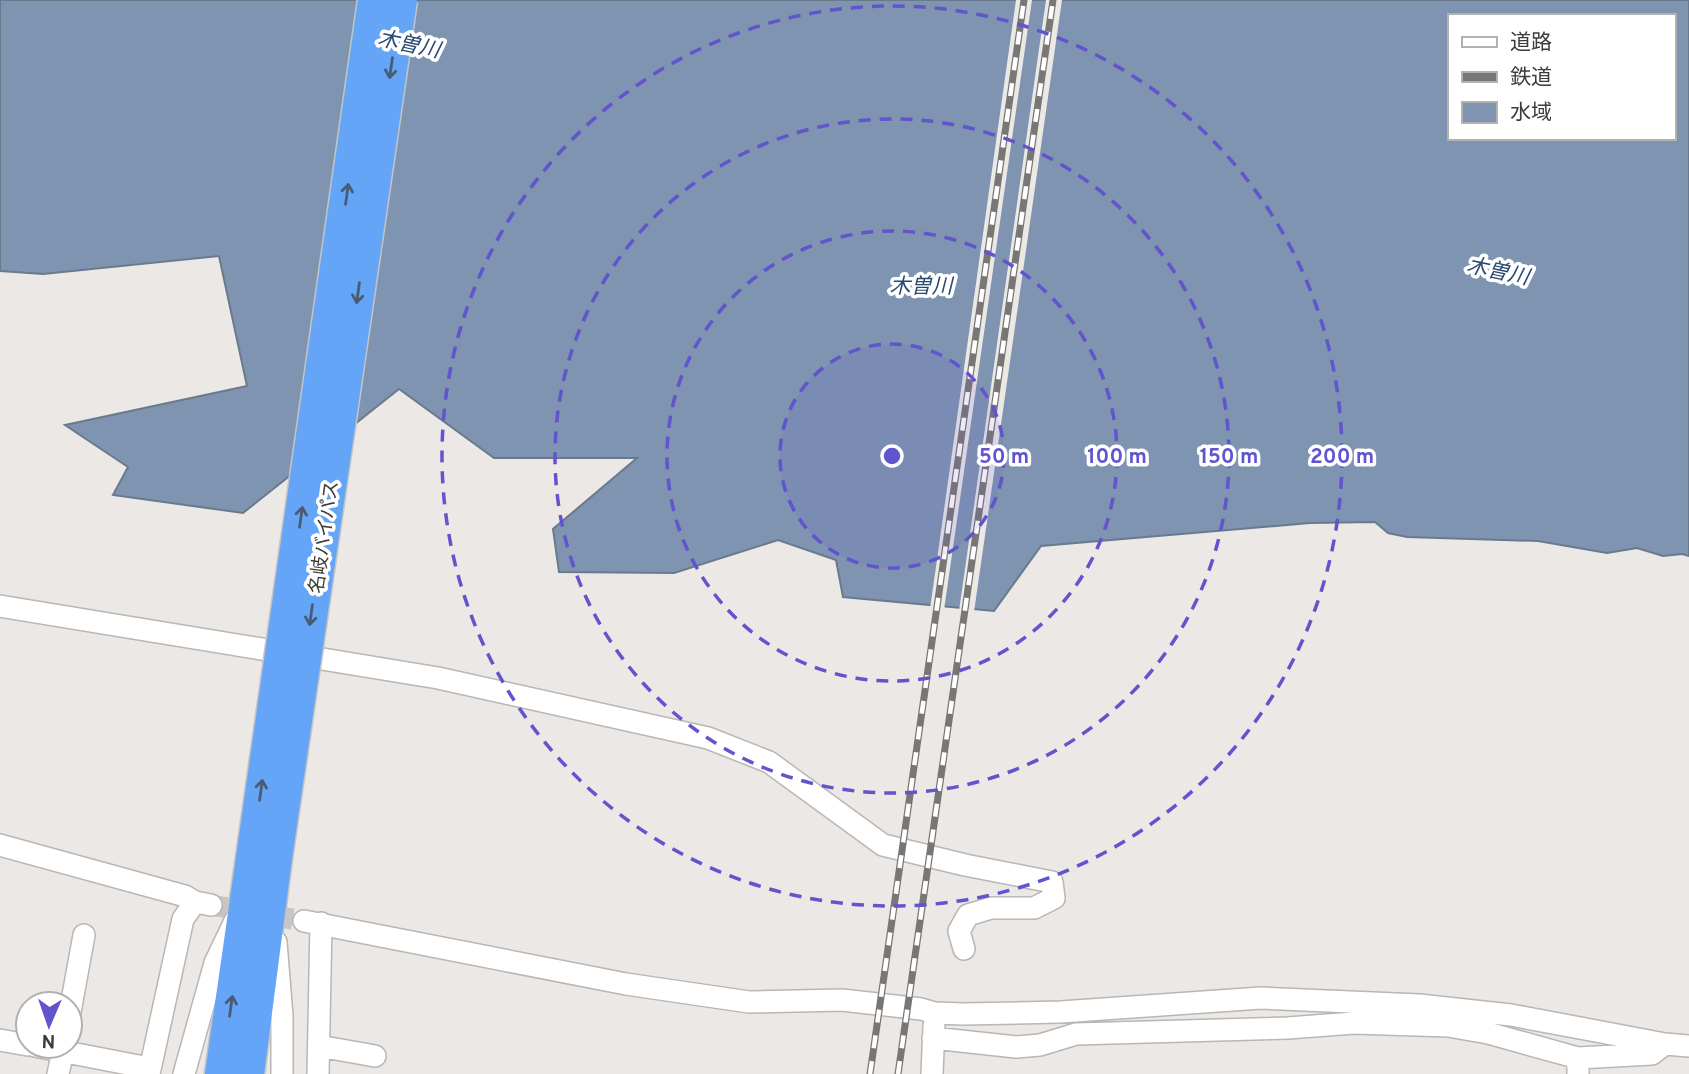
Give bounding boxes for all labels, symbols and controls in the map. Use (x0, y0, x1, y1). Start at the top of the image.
legend (1448, 14, 1675, 140)
water label: 木曽川 (375, 26, 444, 66)
text: 道路 (1510, 30, 1552, 57)
one-way arrow (384, 56, 397, 78)
text: 鉄道 (1510, 65, 1552, 92)
text: 水域 (1510, 100, 1552, 127)
one-way arrow (340, 183, 353, 206)
water label: 木曽川 (1464, 253, 1533, 293)
water label: 木曽川 (890, 274, 954, 301)
one-way arrow (352, 281, 365, 304)
centre of rings (880, 444, 904, 468)
text: 50 m (979, 444, 1029, 471)
text: 100 m (1087, 444, 1147, 471)
text: 150 m (1200, 444, 1258, 471)
text: 200 m (1310, 444, 1374, 471)
street label: 名岐バイパス (305, 479, 345, 595)
one-way arrow (294, 506, 307, 528)
one-way arrow (305, 603, 318, 626)
one-way arrow (255, 779, 268, 802)
north arrow (14, 990, 84, 1060)
one-way arrow (225, 996, 238, 1018)
text: N (41, 1028, 56, 1052)

